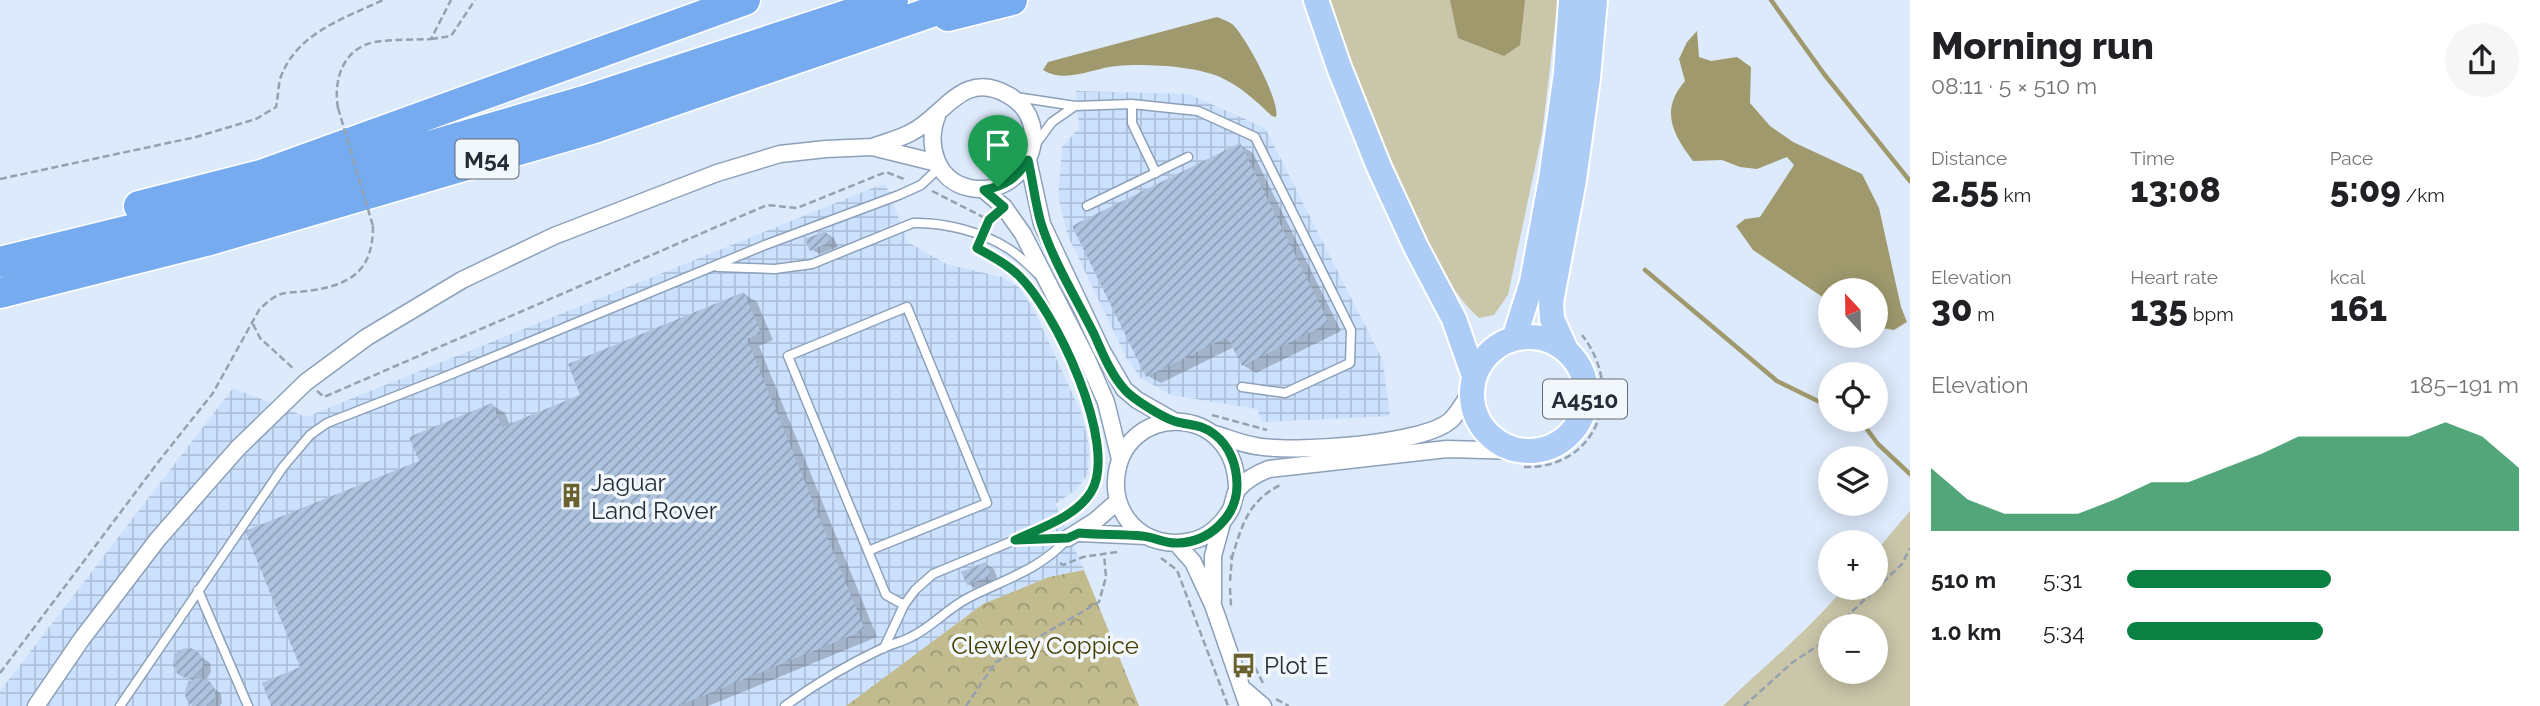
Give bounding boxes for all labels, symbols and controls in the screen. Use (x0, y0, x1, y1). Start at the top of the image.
text: Morning run (1931, 23, 2154, 68)
button: share (2445, 23, 2519, 97)
text: 08:11 · 5 × 510 m (1931, 72, 2097, 99)
pin (968, 115, 1028, 187)
icon: arrive (979, 126, 1017, 164)
road number: M54 (456, 140, 518, 178)
text: Distance (1931, 147, 2007, 169)
text: Time (2130, 147, 2175, 169)
text: Pace (2330, 147, 2373, 169)
text: 2.55 (1931, 169, 1999, 210)
text: 13:08 (2130, 169, 2221, 210)
text: 5:09 (2330, 169, 2401, 210)
text: km (1999, 184, 2031, 206)
text: /km (2401, 184, 2445, 206)
text: Elevation (1931, 266, 2012, 288)
text: Heart rate (2130, 266, 2218, 288)
text: kcal (2330, 266, 2365, 288)
north arrow (1818, 278, 1888, 348)
map controls (1818, 278, 1888, 684)
text: 30 (1931, 288, 1972, 329)
text: 135 (2130, 288, 2188, 329)
text: 161 (2330, 288, 2387, 329)
text: m (1972, 303, 1995, 325)
text: bpm (2188, 303, 2234, 325)
button: locate (1818, 362, 1888, 432)
text: Elevation (1931, 371, 2029, 398)
text: 185–191 m (2410, 371, 2519, 398)
road number: A4510 (1543, 380, 1627, 418)
button: layers (1818, 446, 1888, 516)
place label: Jaguar Land Rover (591, 468, 718, 525)
building icon: Jaguar Land Rover (557, 482, 585, 510)
button: + (1818, 530, 1888, 600)
text: 510 m (1931, 566, 1996, 593)
text: 5:31 (2043, 566, 2082, 593)
button: − (1818, 614, 1888, 684)
text: 1.0 km (1931, 618, 2001, 645)
text: 5:34 (2043, 618, 2085, 645)
park label: Clewley Coppice (951, 631, 1139, 660)
bus stop icon: Plot E (1230, 651, 1258, 679)
place label: Plot E (1264, 651, 1328, 680)

